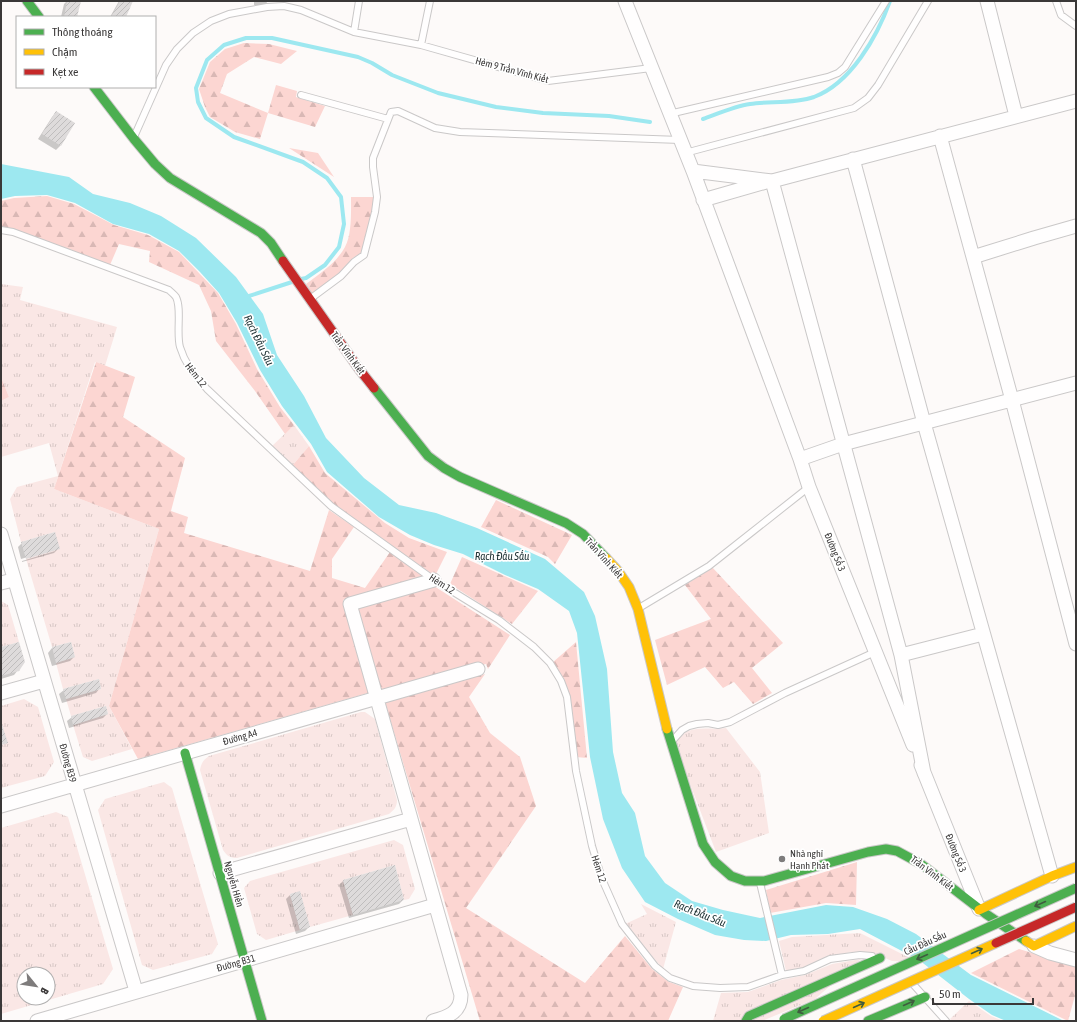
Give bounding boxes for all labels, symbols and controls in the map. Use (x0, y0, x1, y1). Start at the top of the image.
legend (16, 16, 156, 88)
text: Thông thoáng (52, 25, 113, 39)
text: Chậm (52, 45, 77, 59)
street label: Hẻm 9 Trần Vĩnh Kiết (474, 55, 550, 85)
text: Kẹt xe (52, 65, 78, 79)
water label: Rạch Đầu Sấu (241, 313, 277, 368)
street label: Trần Vĩnh Kiết (329, 329, 367, 377)
street label: Hẻm 12 (183, 360, 209, 390)
street label: Đường Số 3 (822, 531, 848, 573)
street label: Trần Vĩnh Kiết (583, 536, 625, 580)
water label: Rạch Đầu Sấu (475, 550, 530, 563)
street label: Hẻm 12 (427, 572, 457, 596)
street label: Đường A4 (222, 727, 259, 747)
street label: Đường B39 (57, 742, 79, 784)
street label: Đường Số 3 (943, 832, 969, 874)
place label: Nhà nghỉ Hạnh Phát (790, 848, 829, 871)
street label: Trần Vĩnh Kiết (909, 853, 955, 893)
street label: Hẻm 12 (589, 854, 609, 884)
marker: Nhà nghỉ Hạnh Phát (777, 854, 787, 864)
street label: Nguyễn Hiền (222, 860, 246, 908)
water label: Rạch Đầu Sấu (672, 897, 728, 930)
one-way arrow (1035, 901, 1047, 908)
street label: Cầu Đầu Sấu (902, 929, 948, 957)
one-way arrow (971, 947, 983, 955)
street label: Đường B31 (215, 952, 257, 974)
one-way arrow (916, 954, 928, 961)
north arrow (16, 966, 56, 1006)
scale bar (933, 980, 1033, 1006)
text: B (38, 986, 51, 997)
text: 50 m (939, 987, 961, 1001)
one-way arrow (903, 999, 915, 1006)
one-way arrow (852, 1001, 864, 1008)
one-way arrow (797, 1007, 809, 1015)

